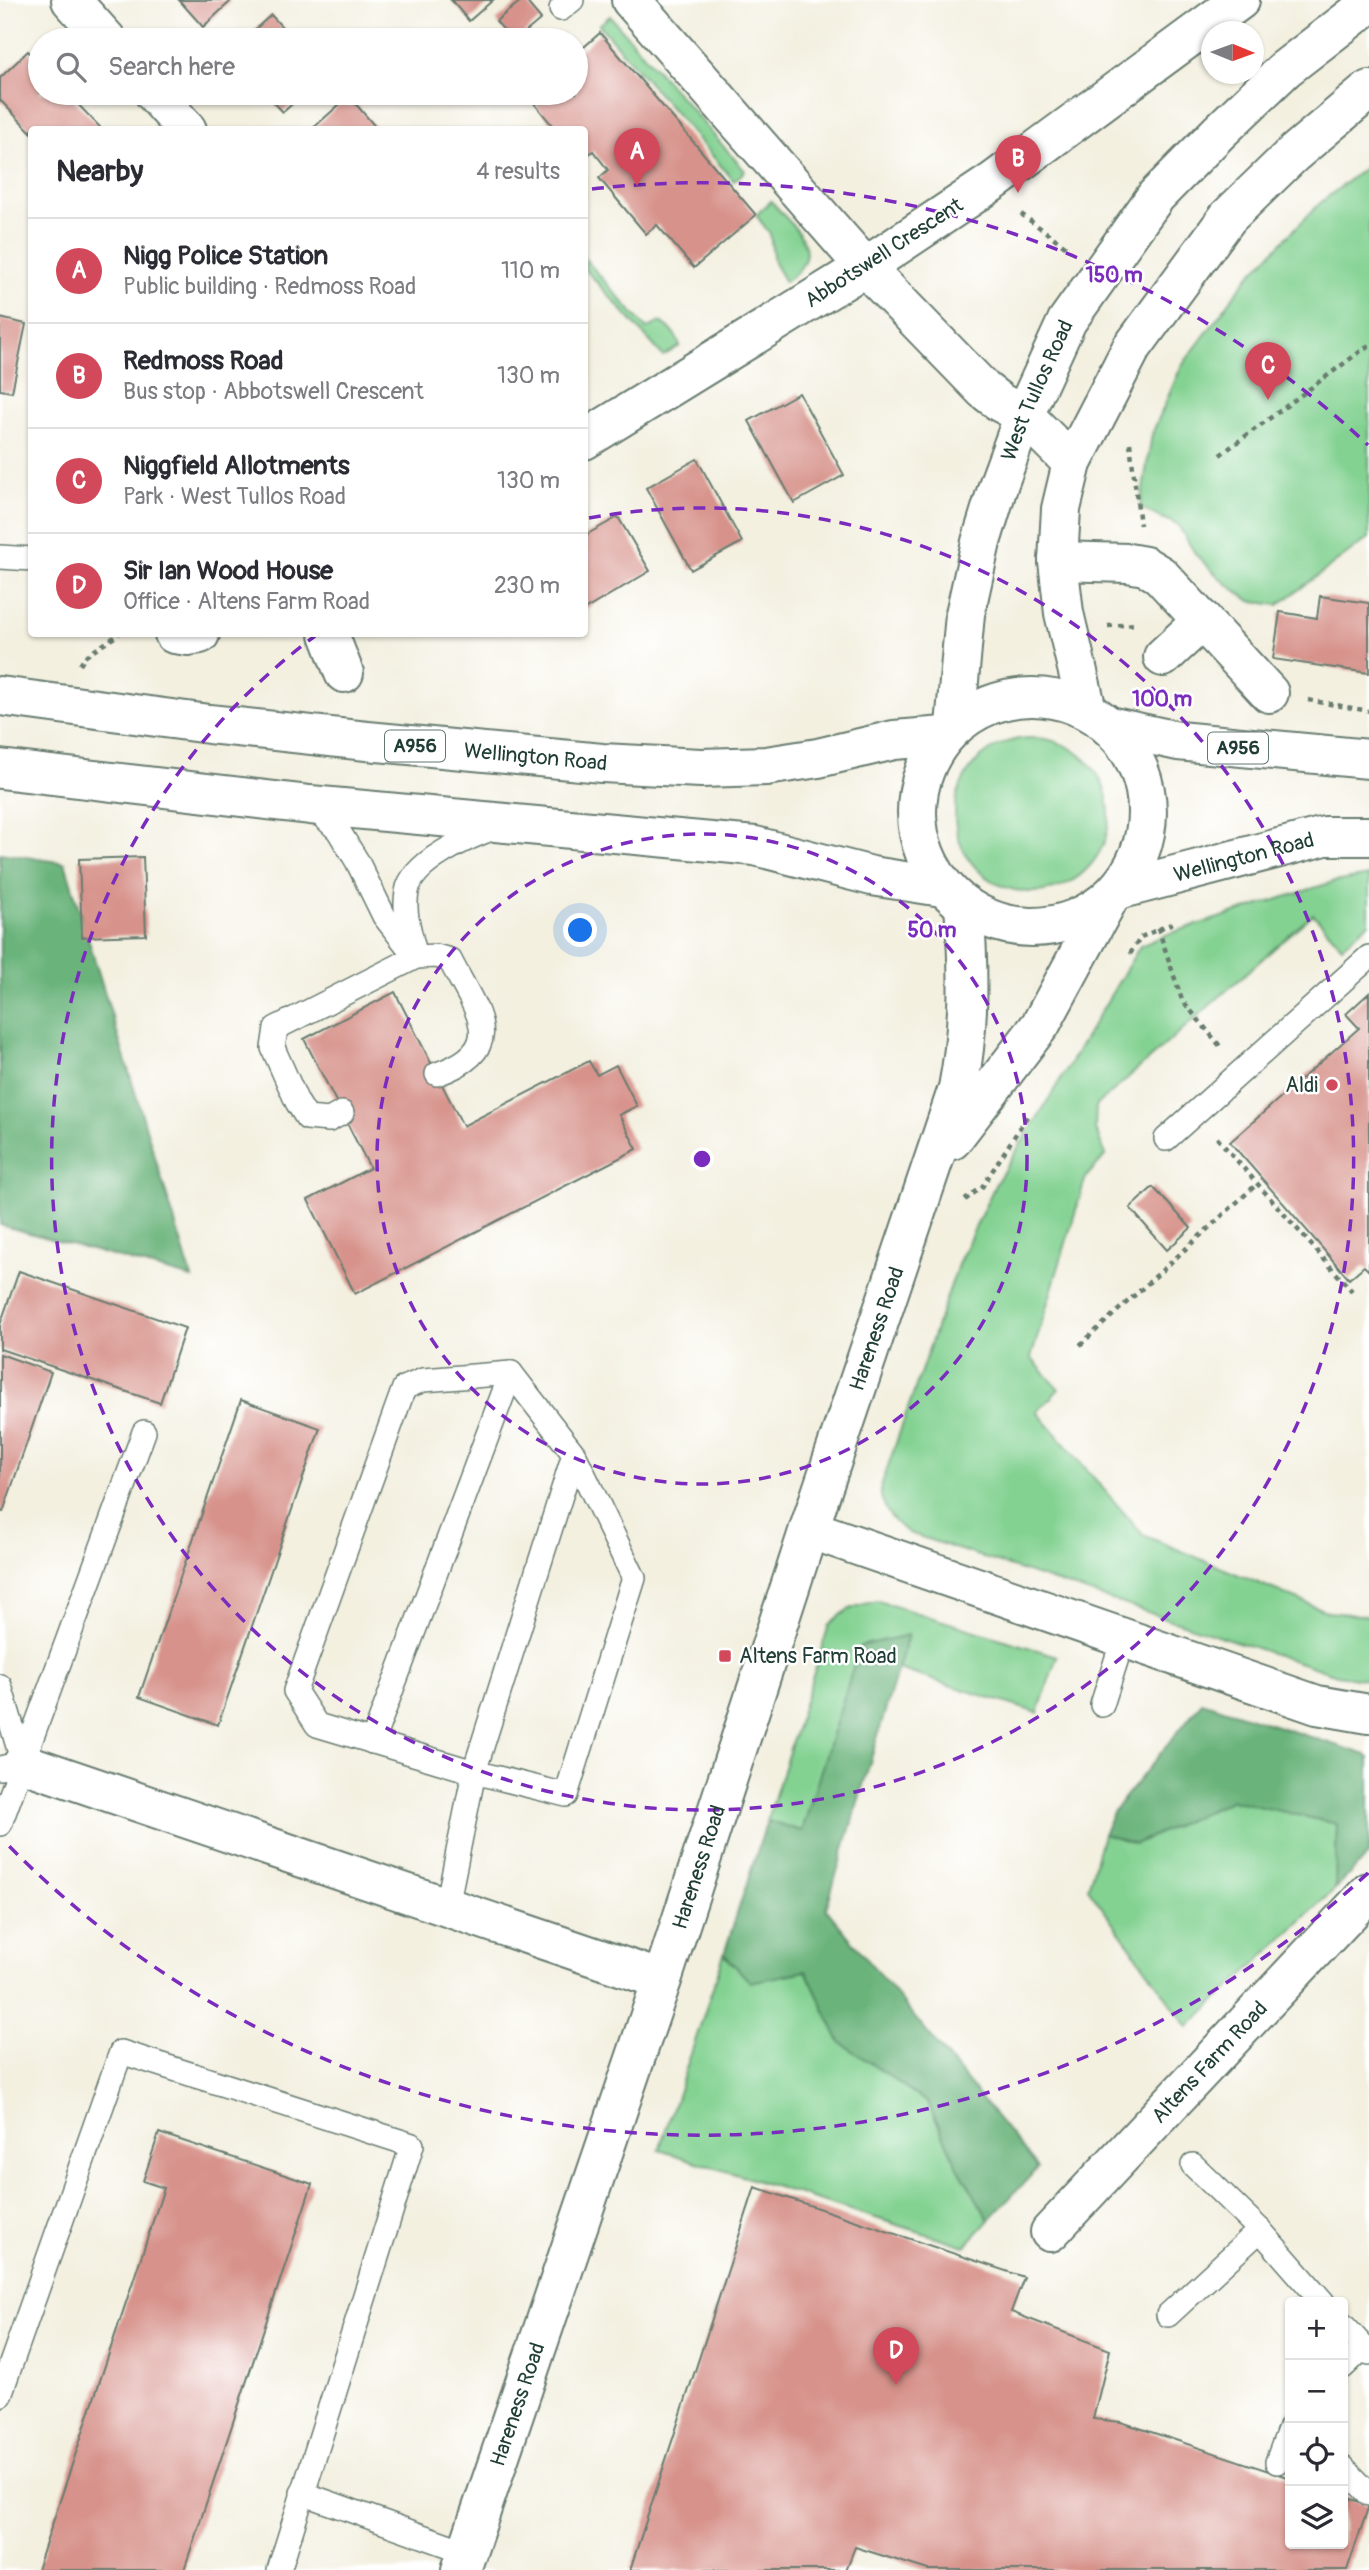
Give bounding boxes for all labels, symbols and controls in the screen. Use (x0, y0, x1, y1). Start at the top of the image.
north arrow (1201, 21, 1264, 84)
search box (28, 28, 588, 105)
icon: search (52, 48, 90, 86)
text: Search here (108, 51, 235, 83)
pin: A (614, 128, 660, 186)
pin: B (995, 135, 1041, 193)
text: Nearby (56, 153, 143, 190)
text: 4 results (476, 157, 560, 186)
street label: Abbotswell Crescent (800, 192, 969, 314)
text: Nigg Police Station (123, 240, 328, 272)
text: A (72, 256, 86, 285)
text: 110 m (501, 256, 560, 285)
text: 150 m (1085, 262, 1143, 289)
text: Public building · Redmoss Road (123, 272, 416, 301)
street label: West Tullos Road (995, 316, 1079, 465)
pin: C (1245, 342, 1291, 400)
text: Redmoss Road (123, 345, 283, 377)
text: B (72, 361, 86, 390)
text: 130 m (497, 361, 560, 390)
text: Bus stop · Abbotswell Crescent (123, 377, 424, 406)
text: Niggfield Allotments (123, 450, 350, 482)
text: C (72, 466, 86, 495)
text: 130 m (497, 466, 560, 495)
text: Park · West Tullos Road (123, 482, 346, 511)
text: Sir Ian Wood House (123, 555, 333, 587)
text: D (72, 571, 86, 600)
text: 230 m (494, 571, 560, 600)
text: Office · Altens Farm Road (123, 587, 370, 616)
text: 100 m (1132, 686, 1192, 713)
road number: A956 (385, 730, 445, 762)
road number: A956 (1208, 733, 1268, 764)
street label: Wellington Road (463, 737, 608, 777)
street label: Wellington Road (1171, 826, 1317, 888)
your location (563, 913, 597, 947)
text: 50 m (908, 917, 957, 944)
place label: Aldi (1285, 1072, 1318, 1099)
marker: Aldi (1324, 1077, 1340, 1093)
centre of rings (690, 1147, 714, 1171)
street label: Hareness Road (843, 1263, 910, 1394)
place label: Altens Farm Road (739, 1643, 897, 1670)
marker: Altens Farm Road (717, 1648, 733, 1664)
street label: Hareness Road (666, 1802, 732, 1933)
street label: Altens Farm Road (1146, 1995, 1273, 2129)
map controls (1285, 2297, 1348, 2549)
button: + (1285, 2297, 1348, 2360)
pin: D (873, 2327, 919, 2385)
street label: Hareness Road (484, 2339, 551, 2470)
button: − (1285, 2360, 1348, 2423)
button: locate (1285, 2423, 1348, 2486)
button: layers (1285, 2486, 1348, 2549)

